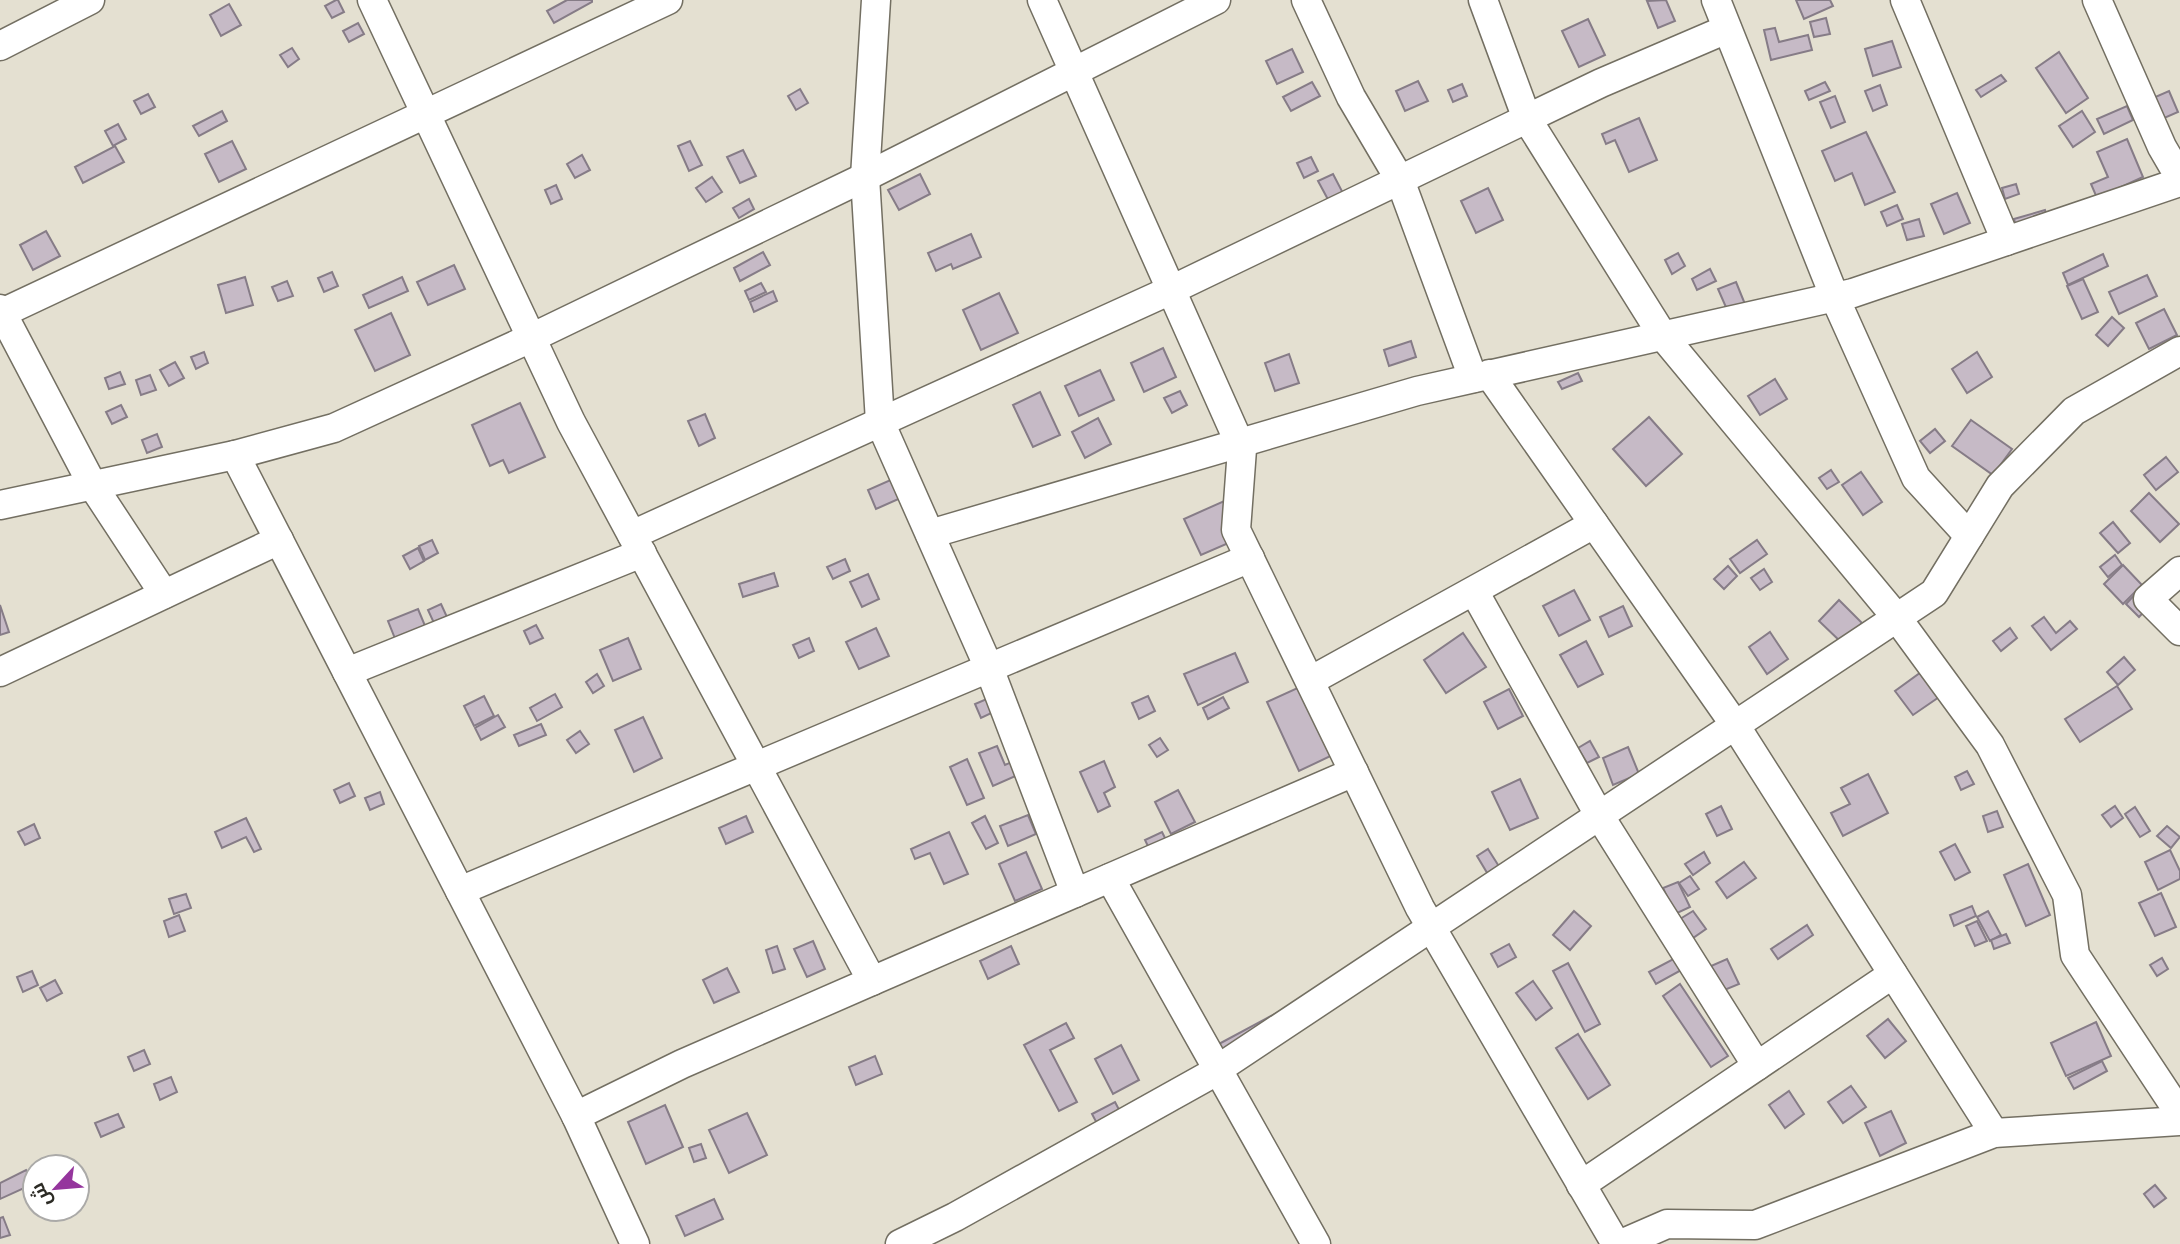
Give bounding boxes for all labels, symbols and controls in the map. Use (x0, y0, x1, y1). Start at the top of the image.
north arrow (21, 1153, 91, 1223)
text: ش (25, 1179, 57, 1212)

